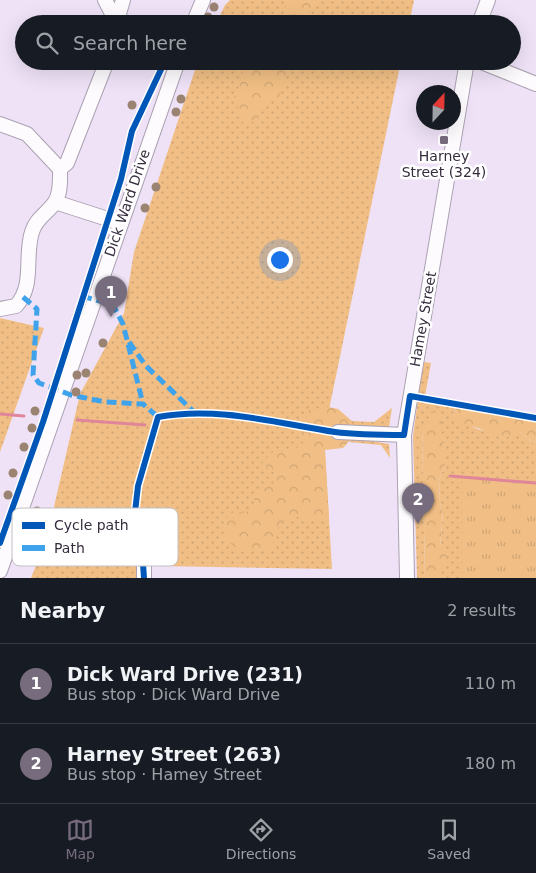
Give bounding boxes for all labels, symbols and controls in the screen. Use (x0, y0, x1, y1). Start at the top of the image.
search box (15, 15, 521, 70)
icon: search (33, 29, 61, 57)
text: Search here (73, 32, 187, 54)
north arrow (416, 85, 461, 130)
marker: Harney Street (324) (438, 134, 450, 146)
street label: Dick Ward Drive (101, 147, 153, 259)
place label: Harney Street (324) (402, 148, 486, 180)
your location (267, 247, 293, 273)
street label: Hamey Street (407, 270, 439, 368)
pin: 1 (95, 276, 127, 317)
pin: 2 (402, 483, 434, 524)
legend (12, 508, 178, 566)
text: Cycle path (54, 517, 129, 533)
text: Path (54, 540, 85, 556)
text: Nearby (20, 599, 105, 623)
text: 2 results (447, 601, 516, 620)
text: Dick Ward Drive (231) (67, 663, 303, 685)
text: 1 (30, 674, 42, 693)
text: 110 m (465, 674, 516, 693)
text: Bus stop · Dick Ward Drive (67, 685, 280, 704)
text: Harney Street (263) (67, 743, 281, 765)
text: 2 (30, 754, 42, 773)
text: 180 m (465, 754, 516, 773)
text: Bus stop · Hamey Street (67, 765, 262, 784)
tab: Map (65, 816, 95, 862)
tab: Directions (226, 816, 296, 862)
tab: Saved (427, 816, 471, 862)

